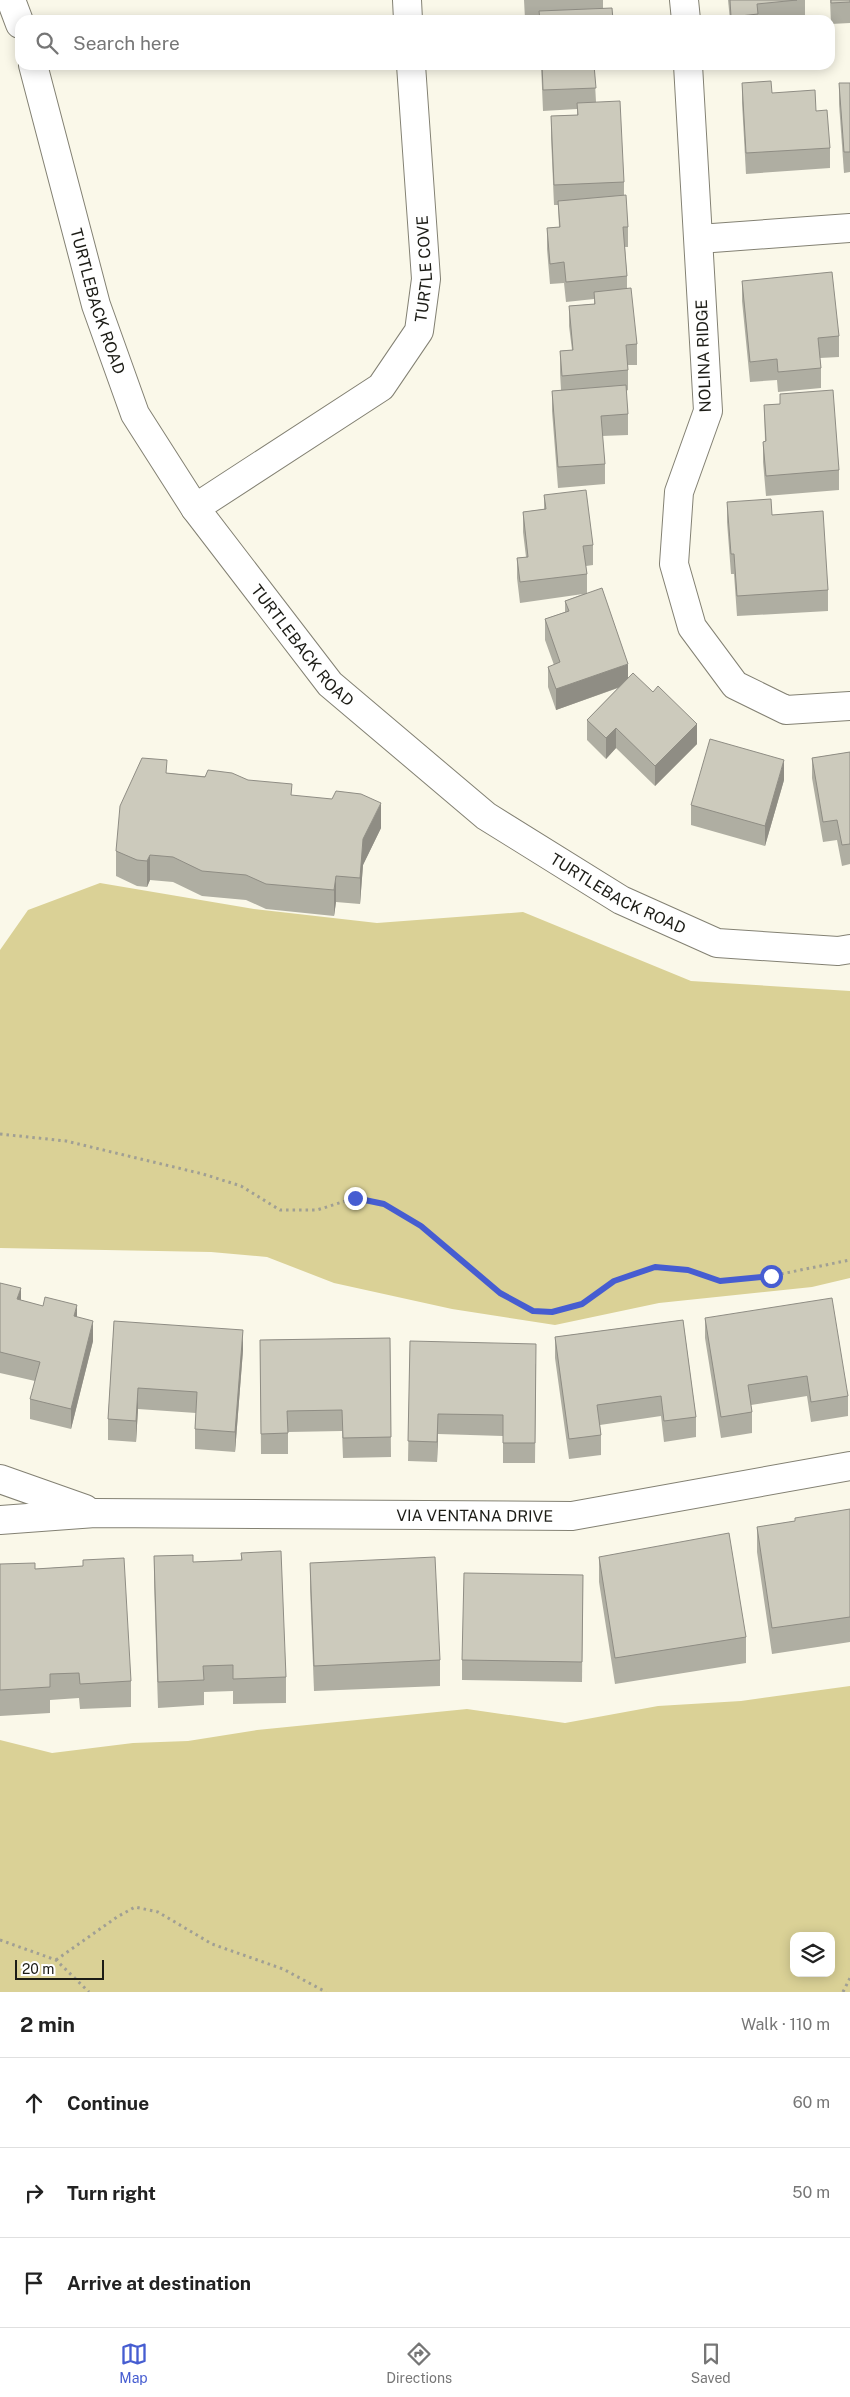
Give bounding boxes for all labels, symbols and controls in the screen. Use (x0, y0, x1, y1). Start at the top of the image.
search box (15, 15, 835, 70)
icon: search (33, 29, 61, 57)
text: Search here (73, 32, 180, 54)
street label: TURTLE COVE (411, 215, 436, 324)
street label: TURTLEBACK ROAD (66, 226, 129, 377)
street label: NOLINA RIDGE (692, 299, 715, 413)
street label: TURTLEBACK ROAD (247, 581, 358, 710)
street label: TURTLEBACK ROAD (547, 849, 689, 938)
route end (344, 1187, 367, 1210)
route start (760, 1265, 783, 1288)
street label: VIA VENTANA DRIVE (396, 1506, 553, 1526)
map controls (790, 1932, 835, 1977)
button: layers (790, 1932, 835, 1977)
scale bar (15, 1957, 104, 1980)
text: 20 m (22, 1961, 54, 1977)
text: 2 min (20, 2012, 75, 2037)
text: Walk · 110 m (741, 2015, 830, 2034)
icon: ahead (20, 2089, 48, 2117)
text: Continue (67, 2092, 149, 2114)
text: 60 m (793, 2093, 830, 2112)
icon: right (20, 2179, 48, 2207)
text: Turn right (67, 2182, 156, 2204)
text: 50 m (792, 2183, 830, 2202)
icon: arrive (20, 2269, 48, 2297)
text: Arrive at destination (67, 2272, 251, 2294)
tab: Map (119, 2340, 148, 2386)
tab: Directions (386, 2340, 452, 2386)
tab: Saved (691, 2340, 731, 2386)

